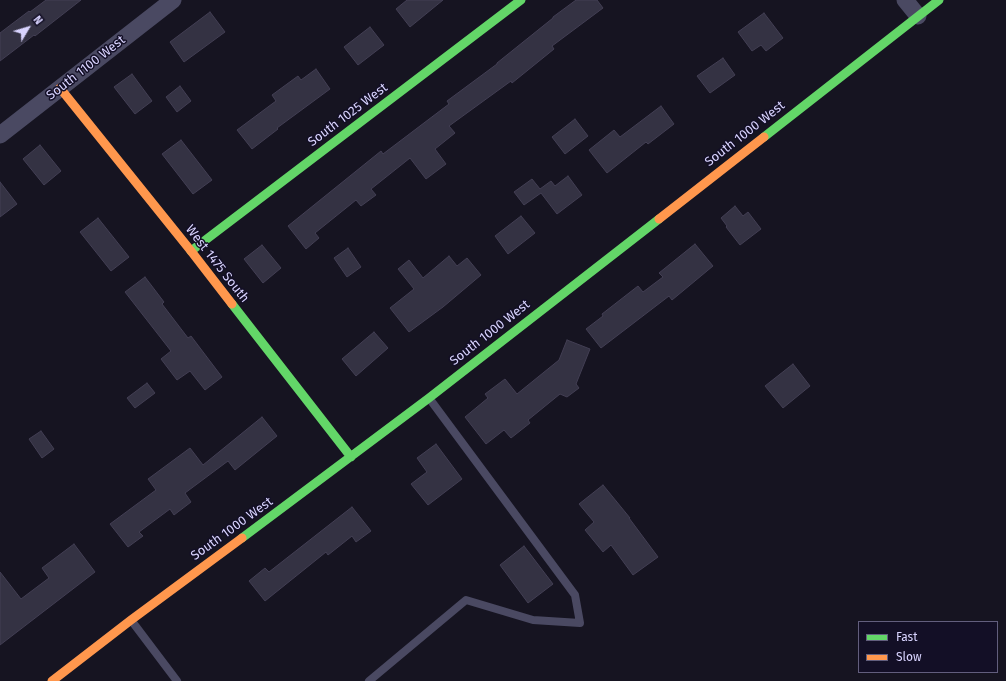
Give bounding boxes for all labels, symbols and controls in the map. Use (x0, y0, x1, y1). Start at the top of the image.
north arrow (8, 8, 48, 48)
text: N (30, 13, 45, 27)
street label: South 1100 West (44, 32, 128, 104)
street label: South 1025 West (305, 80, 391, 150)
street label: South 1000 West (702, 98, 788, 170)
street label: West 1475 South (182, 222, 252, 306)
street label: South 1000 West (447, 297, 533, 369)
street label: South 1000 West (188, 494, 276, 564)
legend (858, 621, 998, 673)
text: Fast (896, 630, 918, 644)
text: Slow (896, 650, 922, 664)

